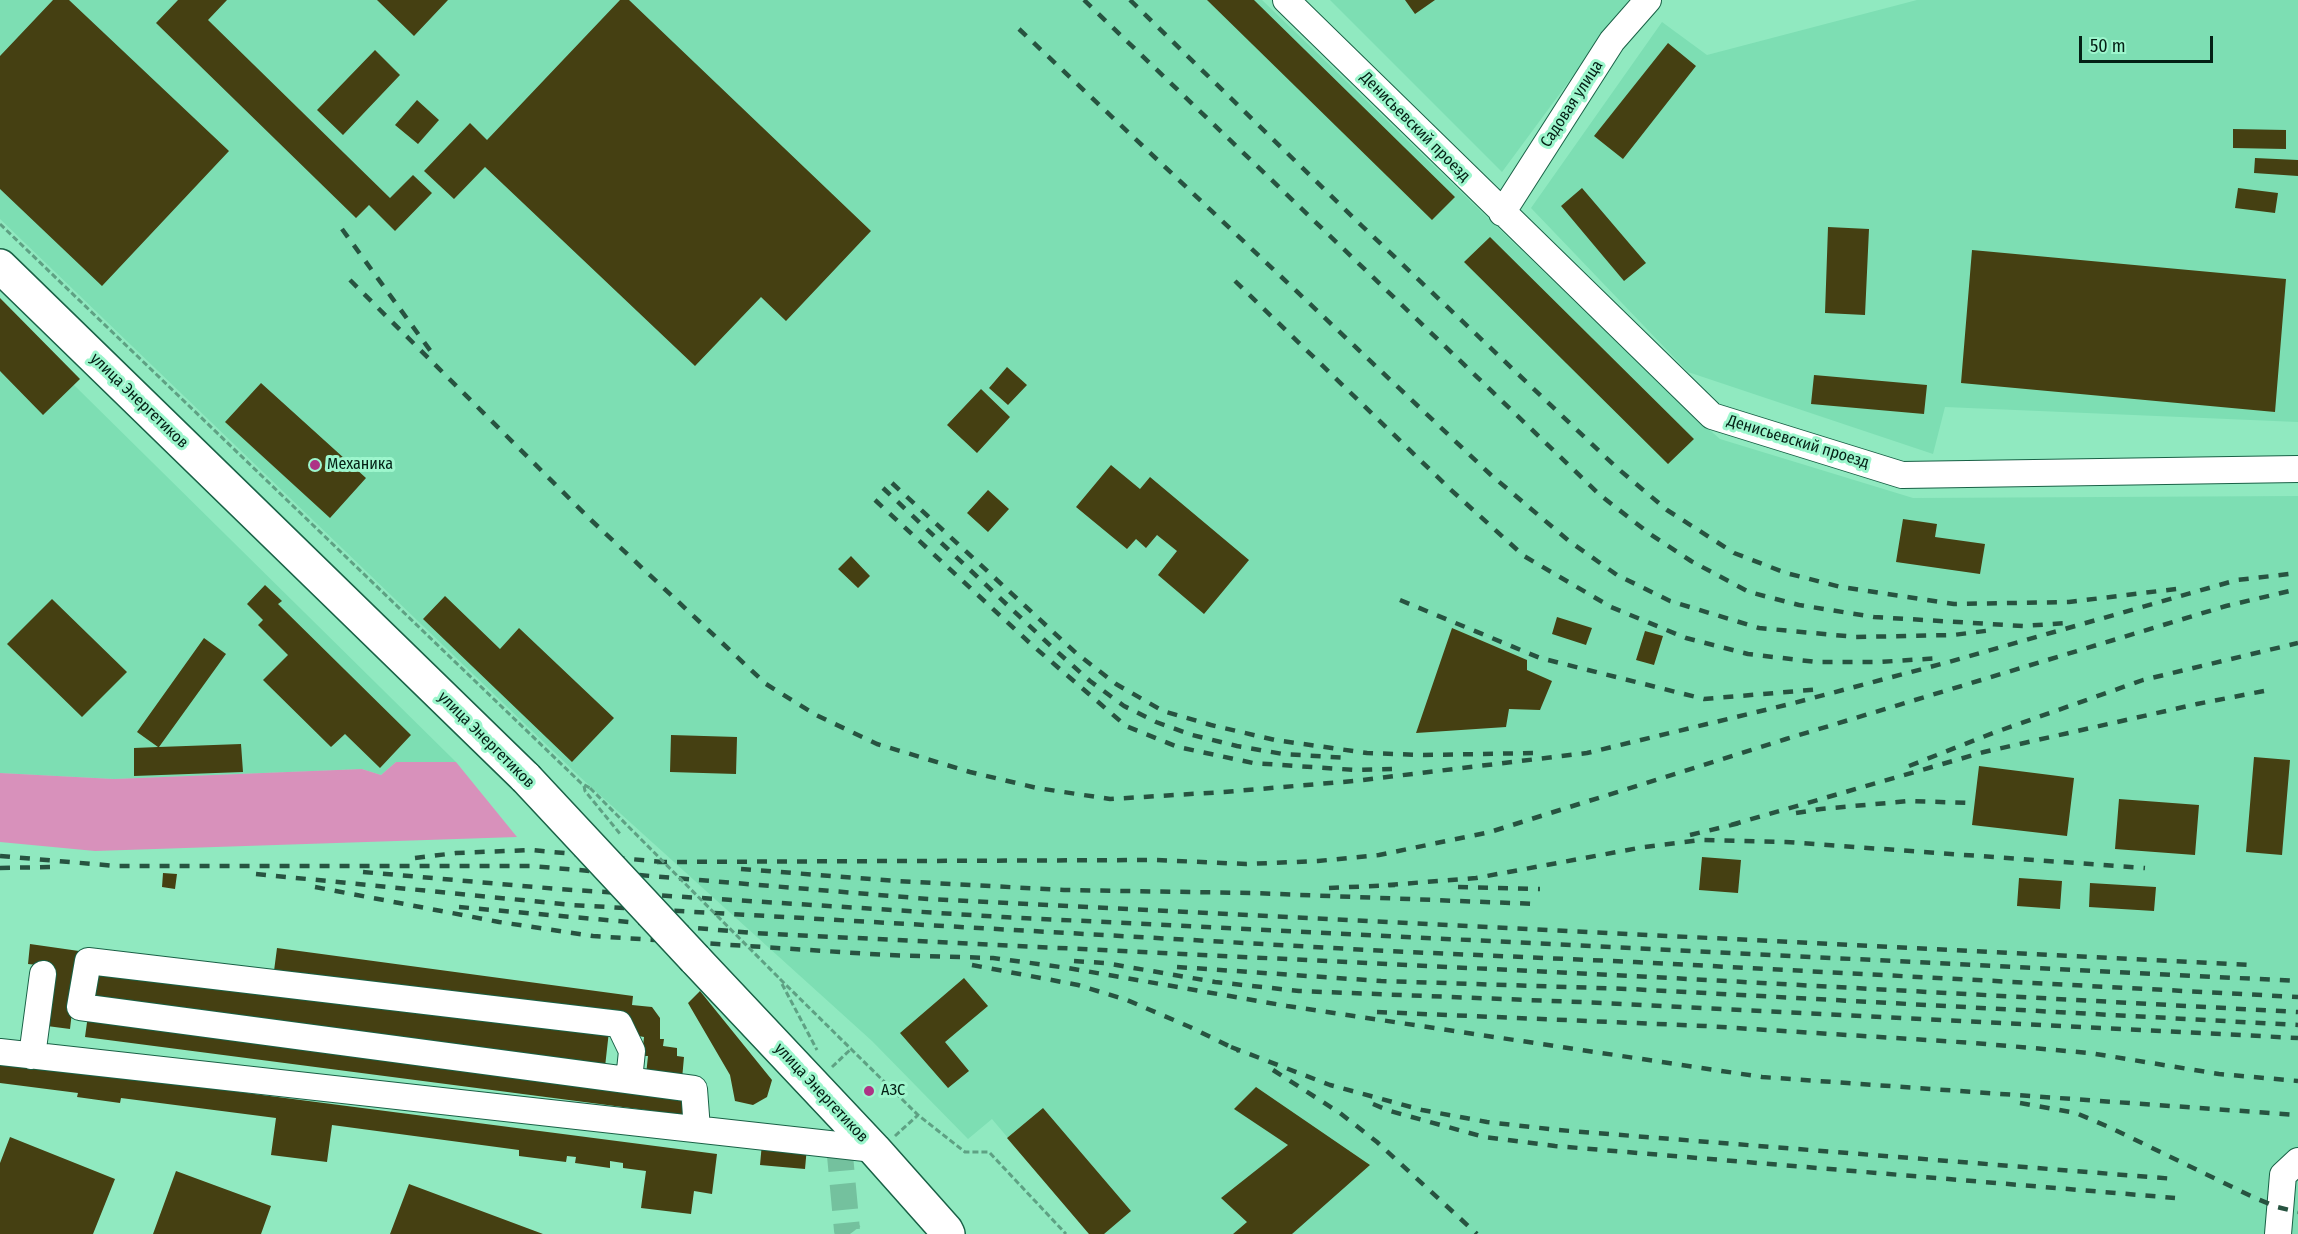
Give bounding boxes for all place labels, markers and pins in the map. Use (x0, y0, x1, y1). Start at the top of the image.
place label: Механика (327, 455, 393, 475)
marker: Механика (308, 458, 322, 472)
place label: АЗС (881, 1081, 905, 1101)
marker: АЗС (862, 1084, 876, 1098)

